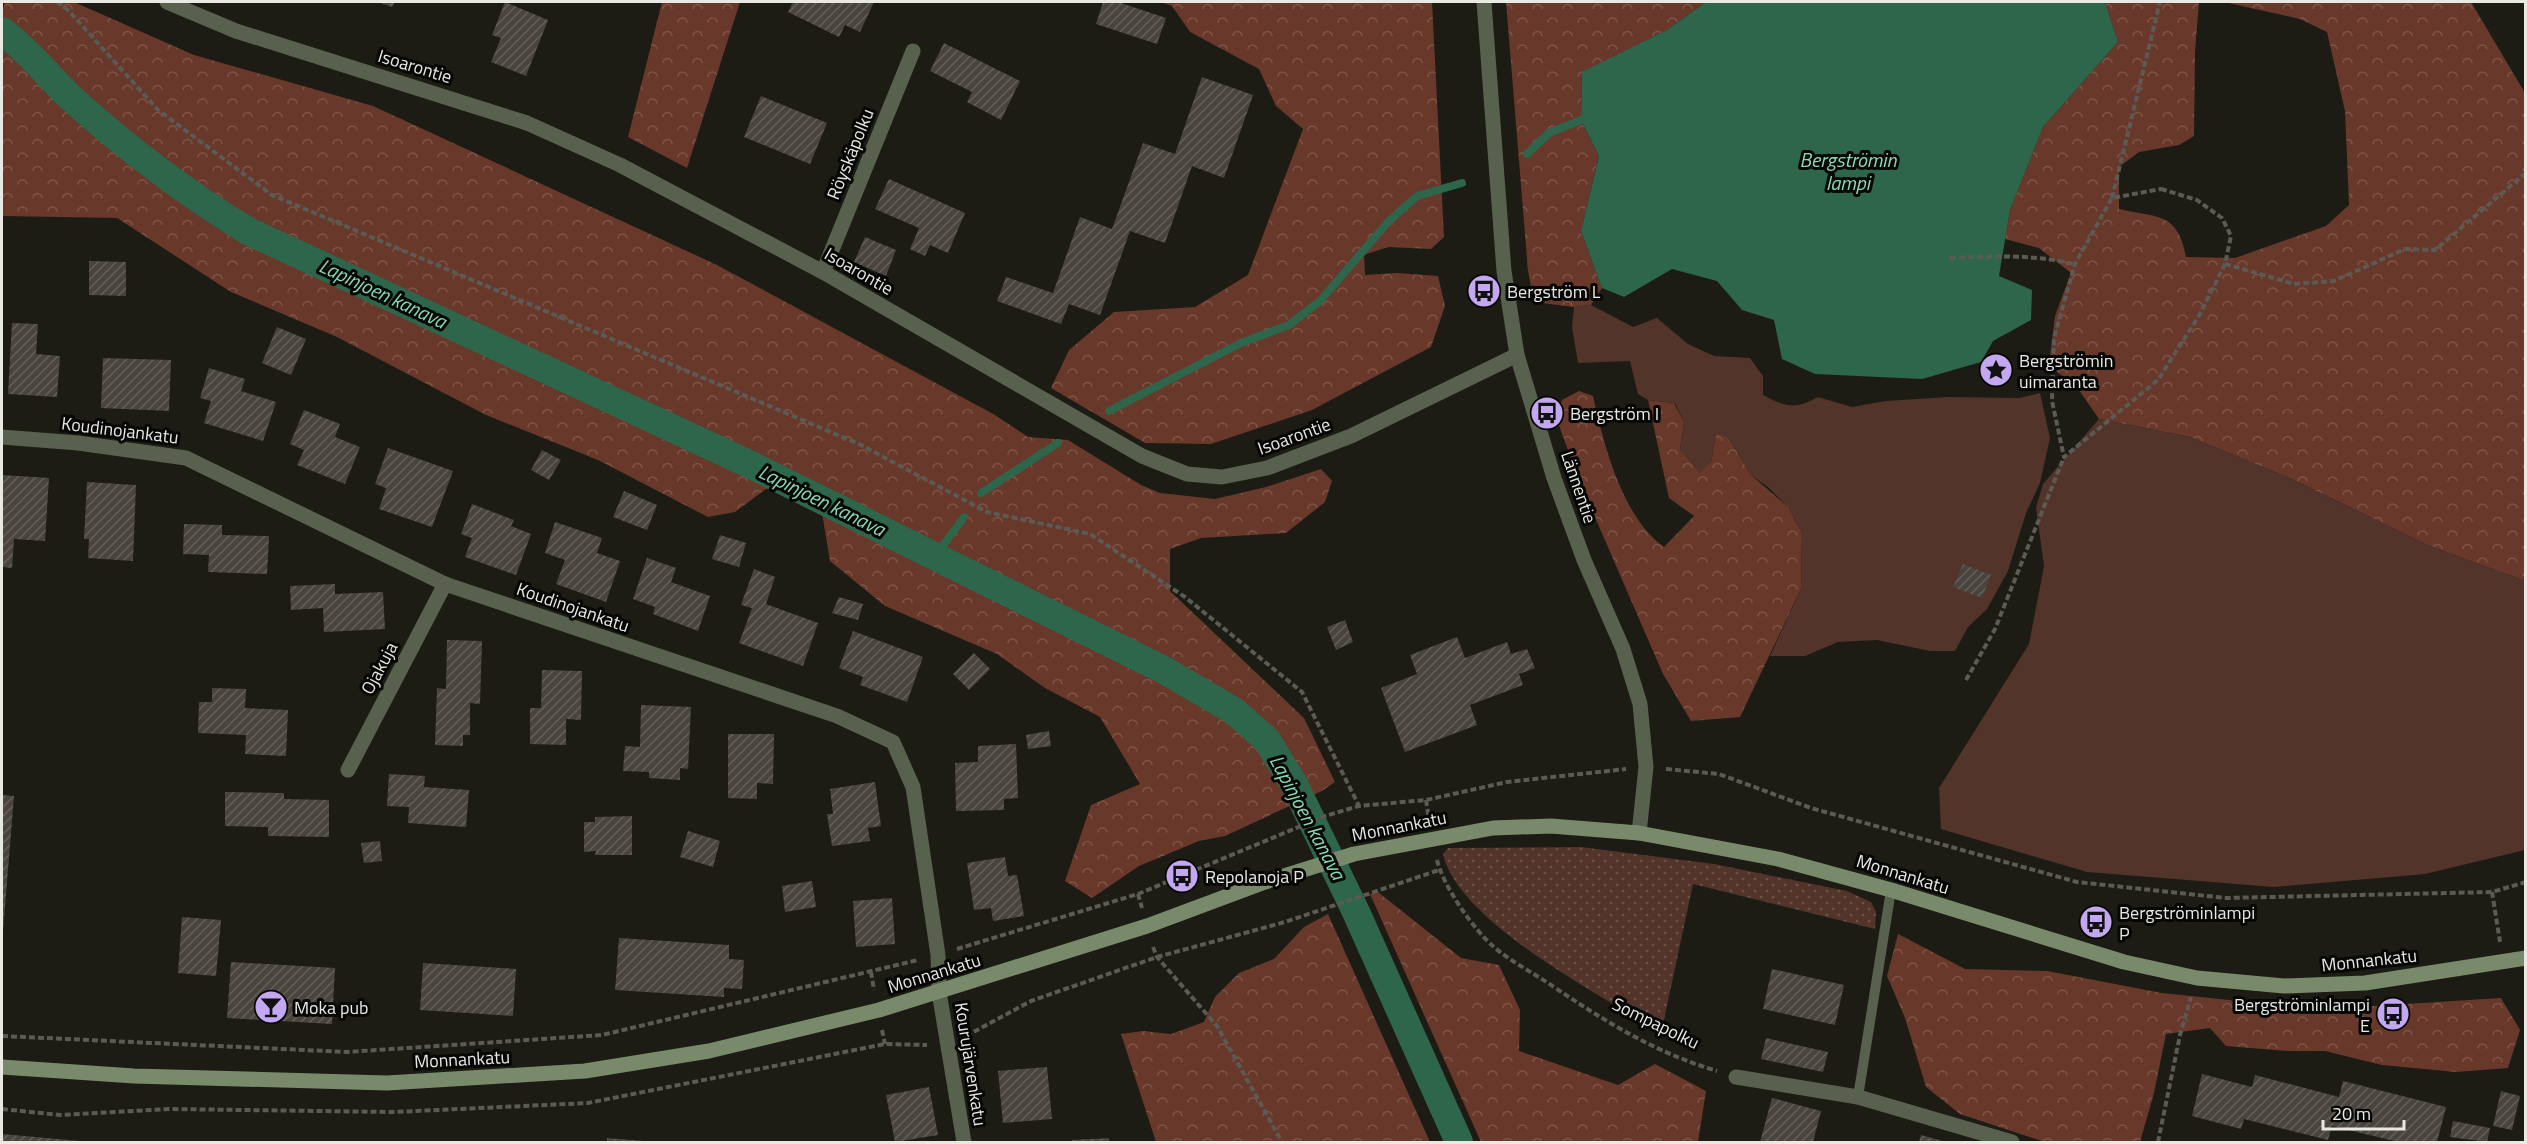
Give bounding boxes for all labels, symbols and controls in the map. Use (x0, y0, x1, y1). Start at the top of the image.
street label: Isoarontie (375, 42, 455, 90)
street label: Röyskäpolku (819, 104, 881, 204)
water label: Bergströmin lampi (1800, 144, 1897, 198)
street label: Isoarontie (819, 240, 899, 302)
water label: Lapinjoen kanava (314, 250, 453, 337)
bus stop icon: Bergström L (1466, 273, 1502, 309)
place label: Bergström L (1507, 278, 1601, 305)
place label: Bergströmin uimaranta (2019, 347, 2113, 395)
place icon: Bergströmin uimaranta (1978, 352, 2014, 388)
bus stop icon: Bergström I (1529, 395, 1565, 431)
place label: Bergström I (1570, 400, 1659, 427)
street label: Koudinojankatu (60, 409, 180, 451)
street label: Isoarontie (1254, 410, 1334, 462)
street label: Lännentie (1554, 447, 1604, 527)
water label: Lapinjoen kanava (753, 456, 892, 545)
street label: Koudinojankatu (513, 575, 633, 639)
street label: Ojakuja (354, 637, 404, 699)
water label: Lapinjoen kanava (1262, 749, 1354, 886)
street label: Monnankatu (1349, 804, 1449, 848)
street label: Monnankatu (1853, 847, 1953, 901)
bus stop icon: Repolanoja P (1164, 858, 1200, 894)
place label: Repolanoja P (1205, 863, 1304, 890)
place label: Bergströminlampi P (2119, 899, 2255, 947)
bus stop icon: Bergströminlampi P (2078, 904, 2114, 940)
street label: Monnankatu (2320, 942, 2418, 978)
street label: Monnankatu (884, 946, 984, 1000)
bar icon: Moka pub (253, 989, 289, 1025)
street label: Sompapolku (1608, 990, 1704, 1056)
place label: Bergströminlampi E (2234, 991, 2370, 1039)
place label: Moka pub (294, 994, 369, 1021)
bus stop icon: Bergströminlampi E (2375, 996, 2411, 1032)
street label: Kourujärvenkatu (948, 1000, 994, 1128)
street label: Monnankatu (413, 1043, 511, 1075)
scale bar (2323, 1093, 2404, 1131)
text: 20 m (2332, 1100, 2371, 1127)

